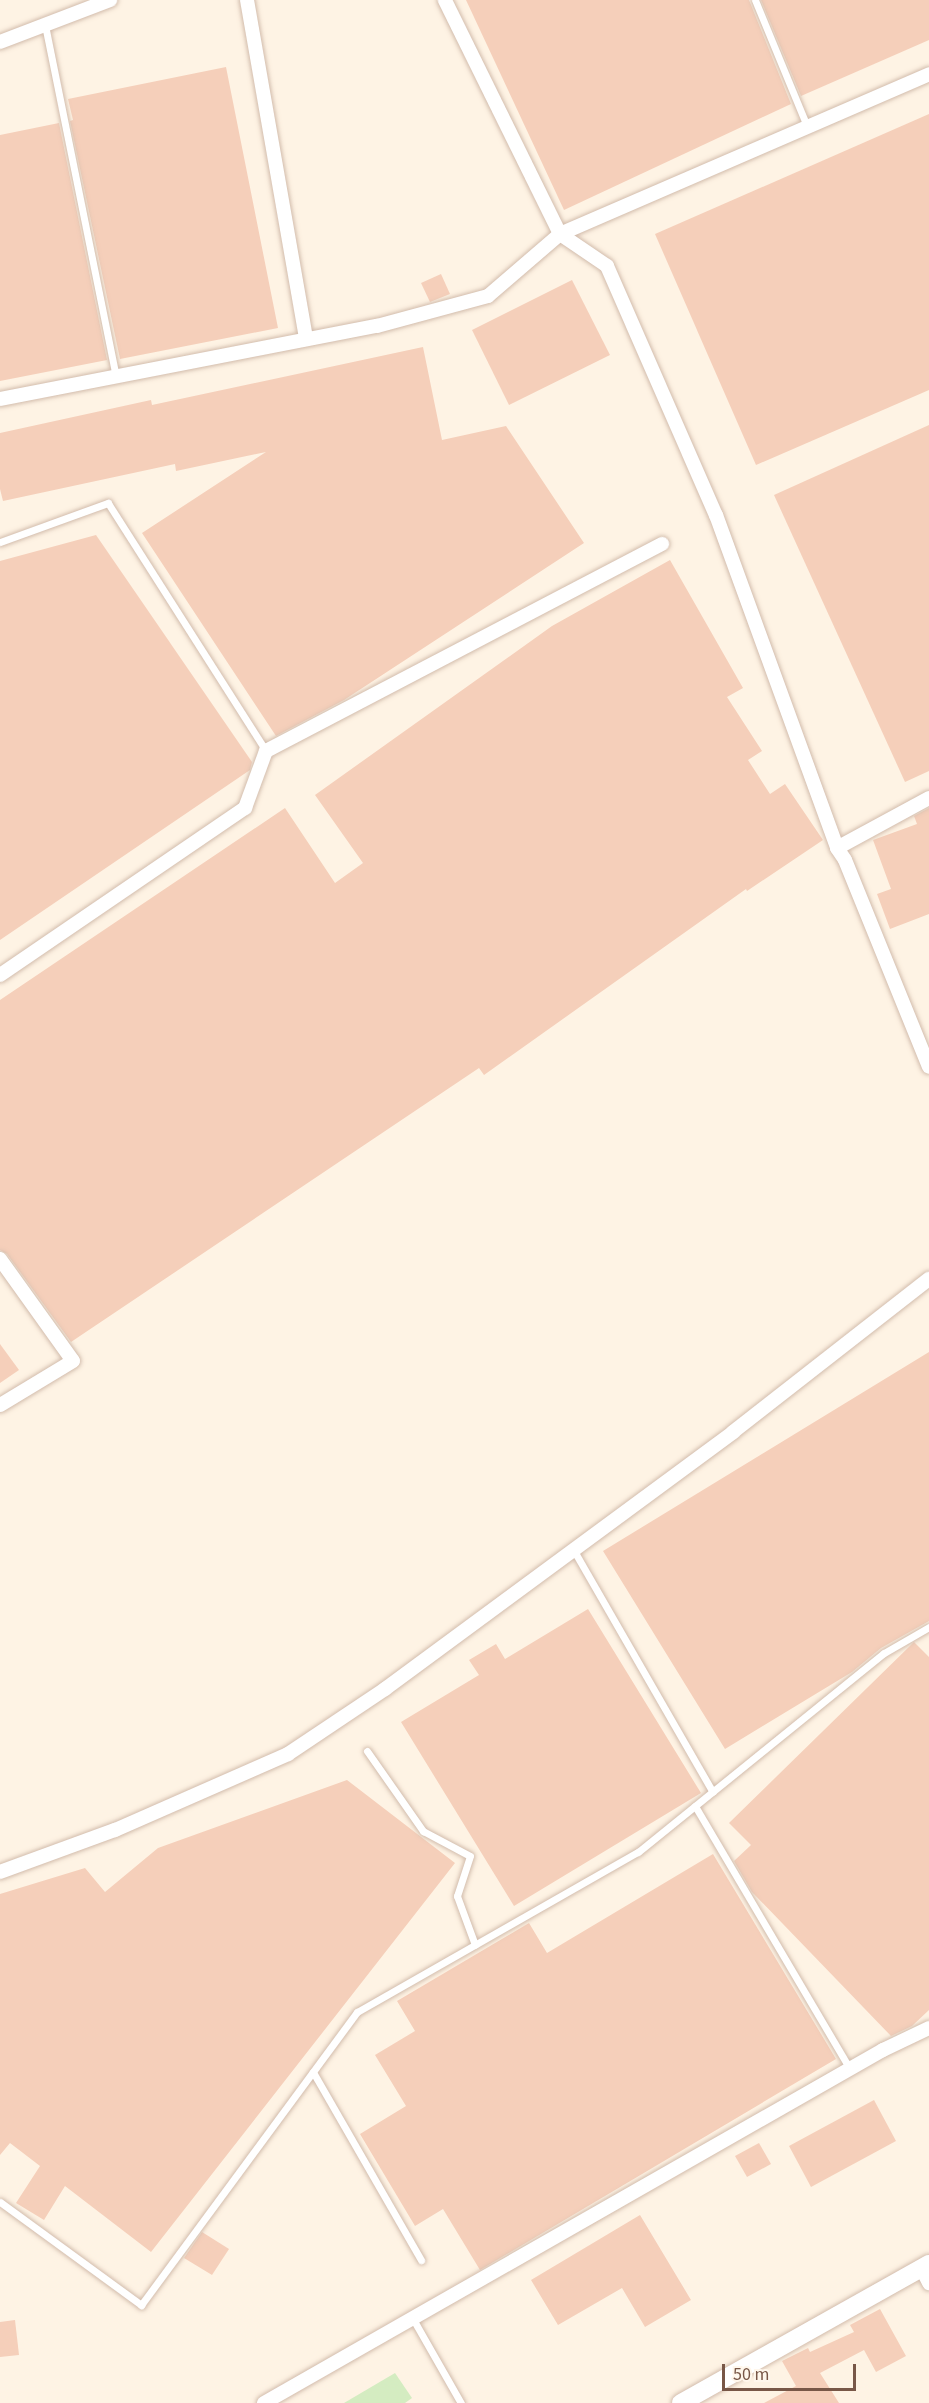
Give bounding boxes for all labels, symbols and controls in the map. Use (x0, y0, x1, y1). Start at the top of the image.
scale bar (725, 2352, 858, 2390)
text: 50 m (733, 2362, 769, 2387)

